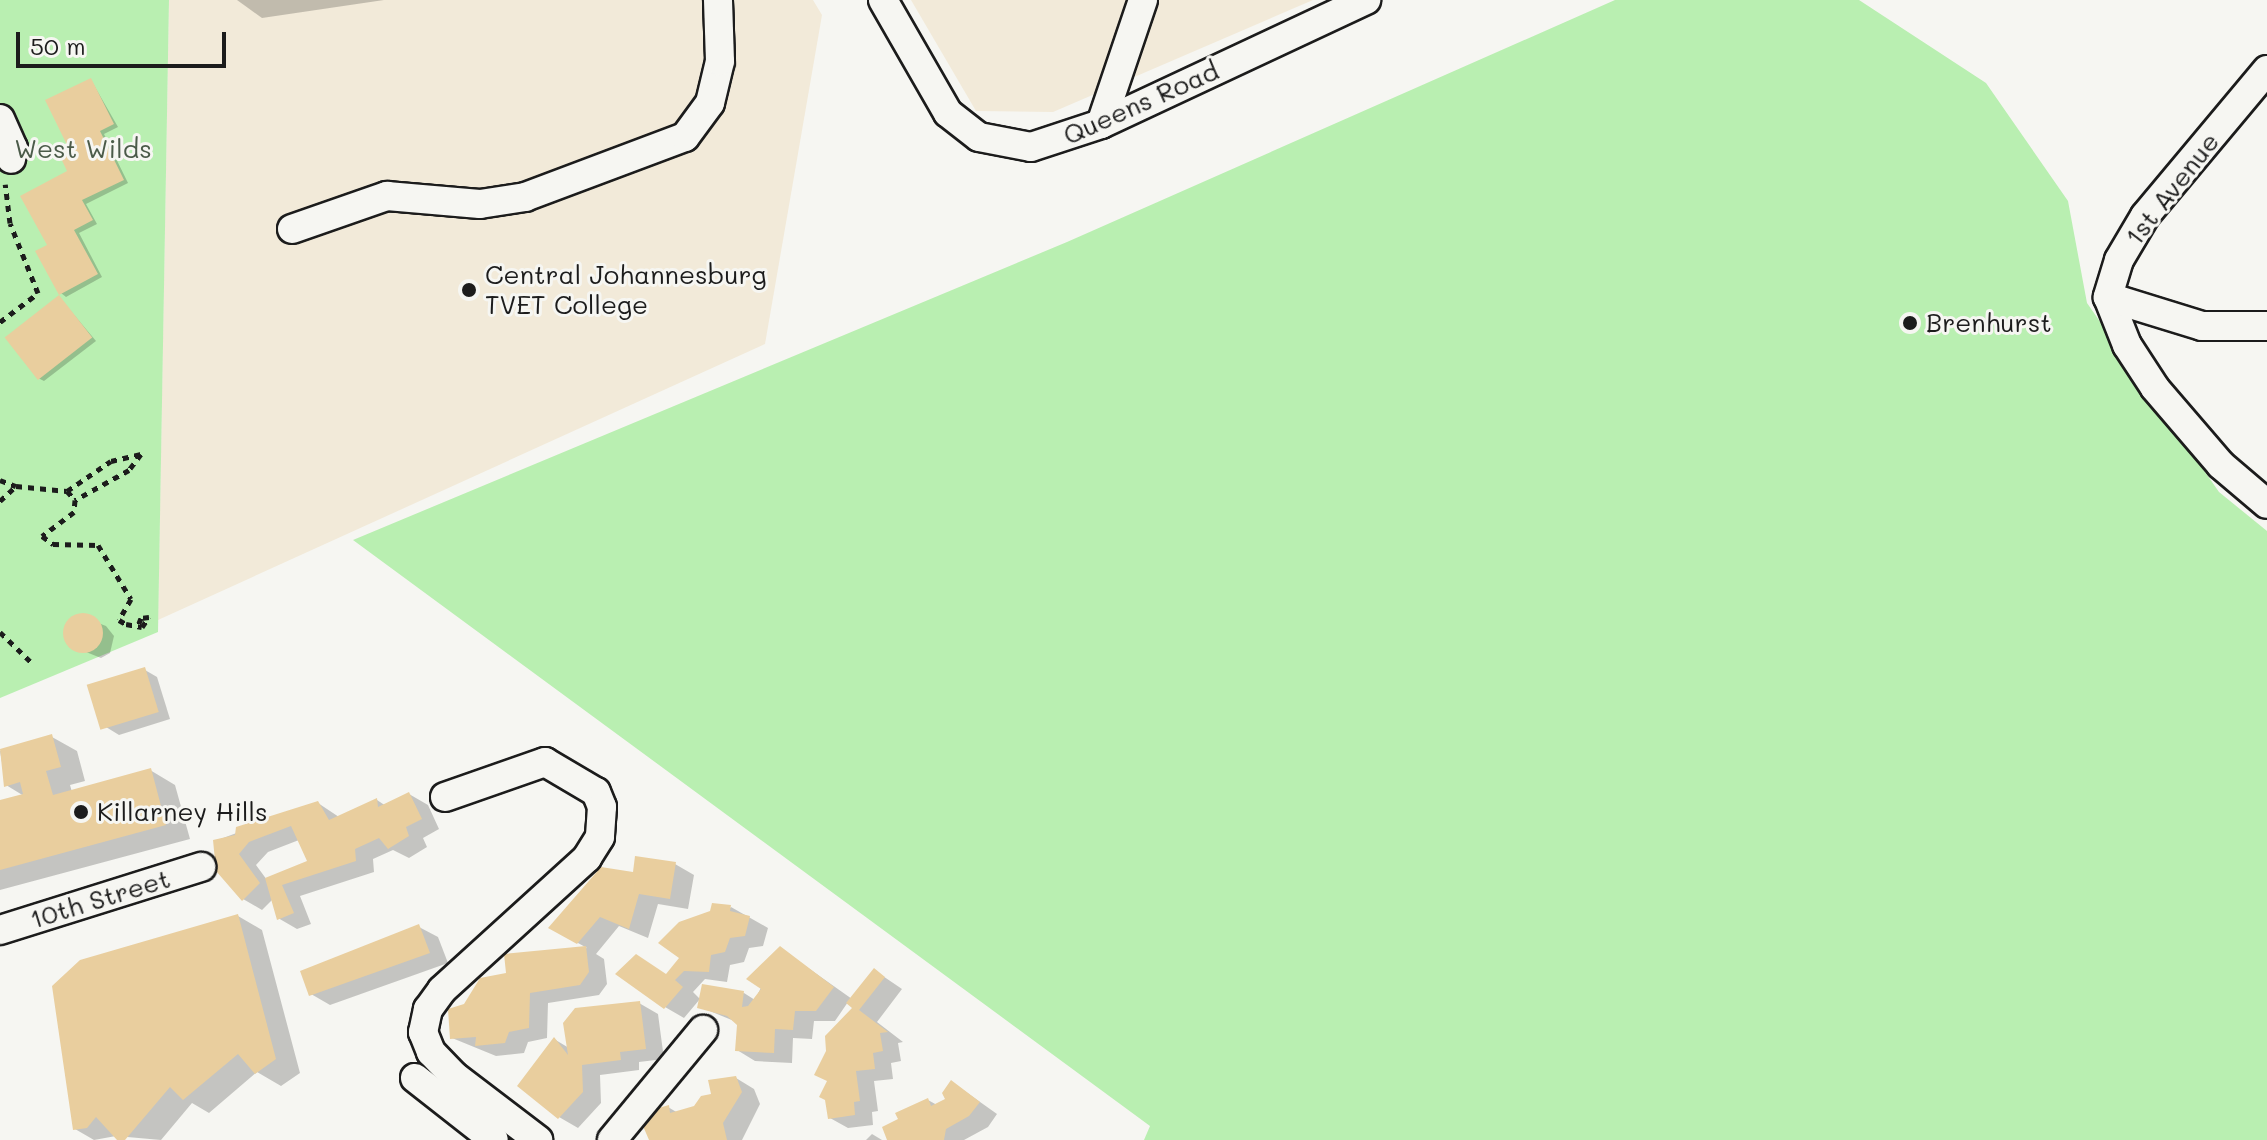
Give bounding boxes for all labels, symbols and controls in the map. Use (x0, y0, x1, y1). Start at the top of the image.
scale bar (20, 16, 230, 66)
text: 50 m (30, 30, 86, 61)
street label: Queens Road (1058, 55, 1224, 151)
street label: 1st Avenue (2118, 127, 2226, 251)
park label: West Wilds (14, 133, 152, 165)
place label: Central Johannesburg TVET College (485, 259, 767, 320)
marker: Central Johannesburg TVET College (460, 281, 478, 299)
place label: Brenhurst (1926, 307, 2052, 339)
marker: Brenhurst (1901, 314, 1919, 332)
place label: Killarney Hills (97, 796, 268, 828)
marker: Killarney Hills (72, 803, 90, 821)
street label: 10th Street (26, 863, 174, 935)

